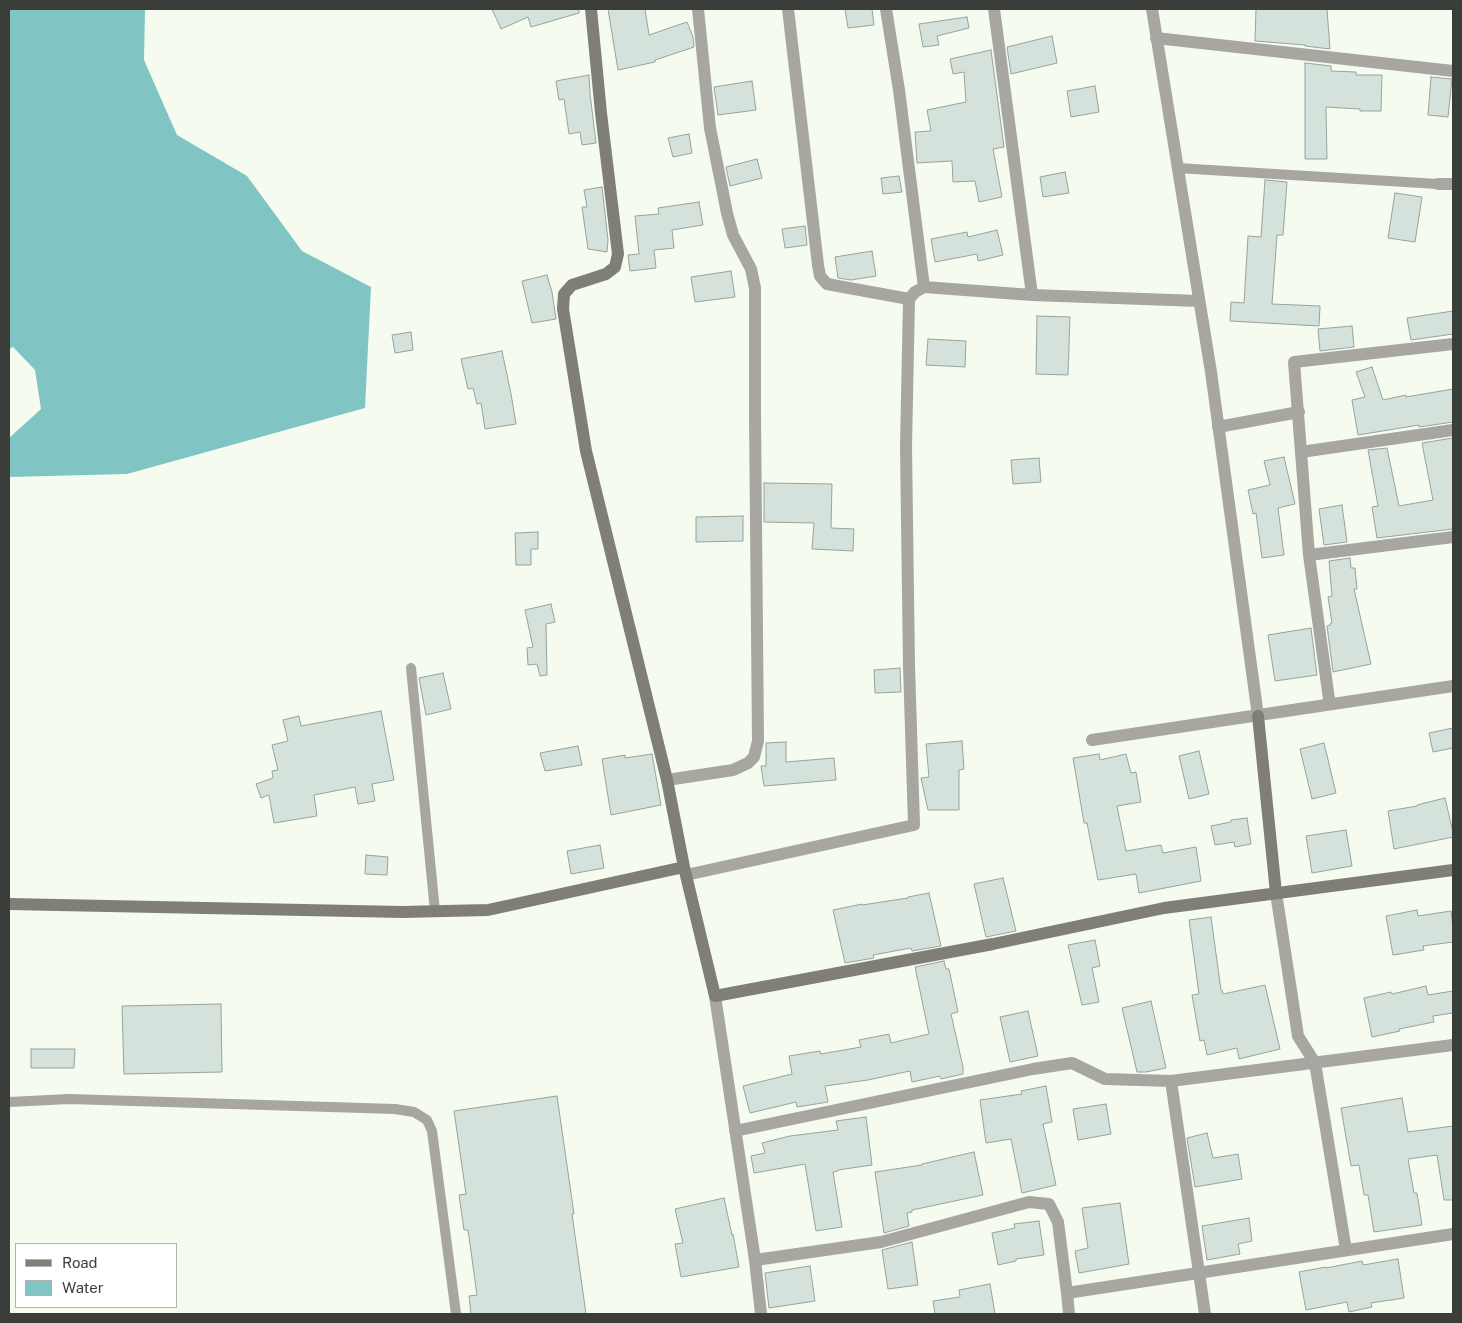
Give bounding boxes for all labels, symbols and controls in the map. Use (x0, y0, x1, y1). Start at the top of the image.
legend (15, 1243, 178, 1308)
text: Road (62, 1254, 98, 1271)
text: Water (62, 1279, 104, 1296)

